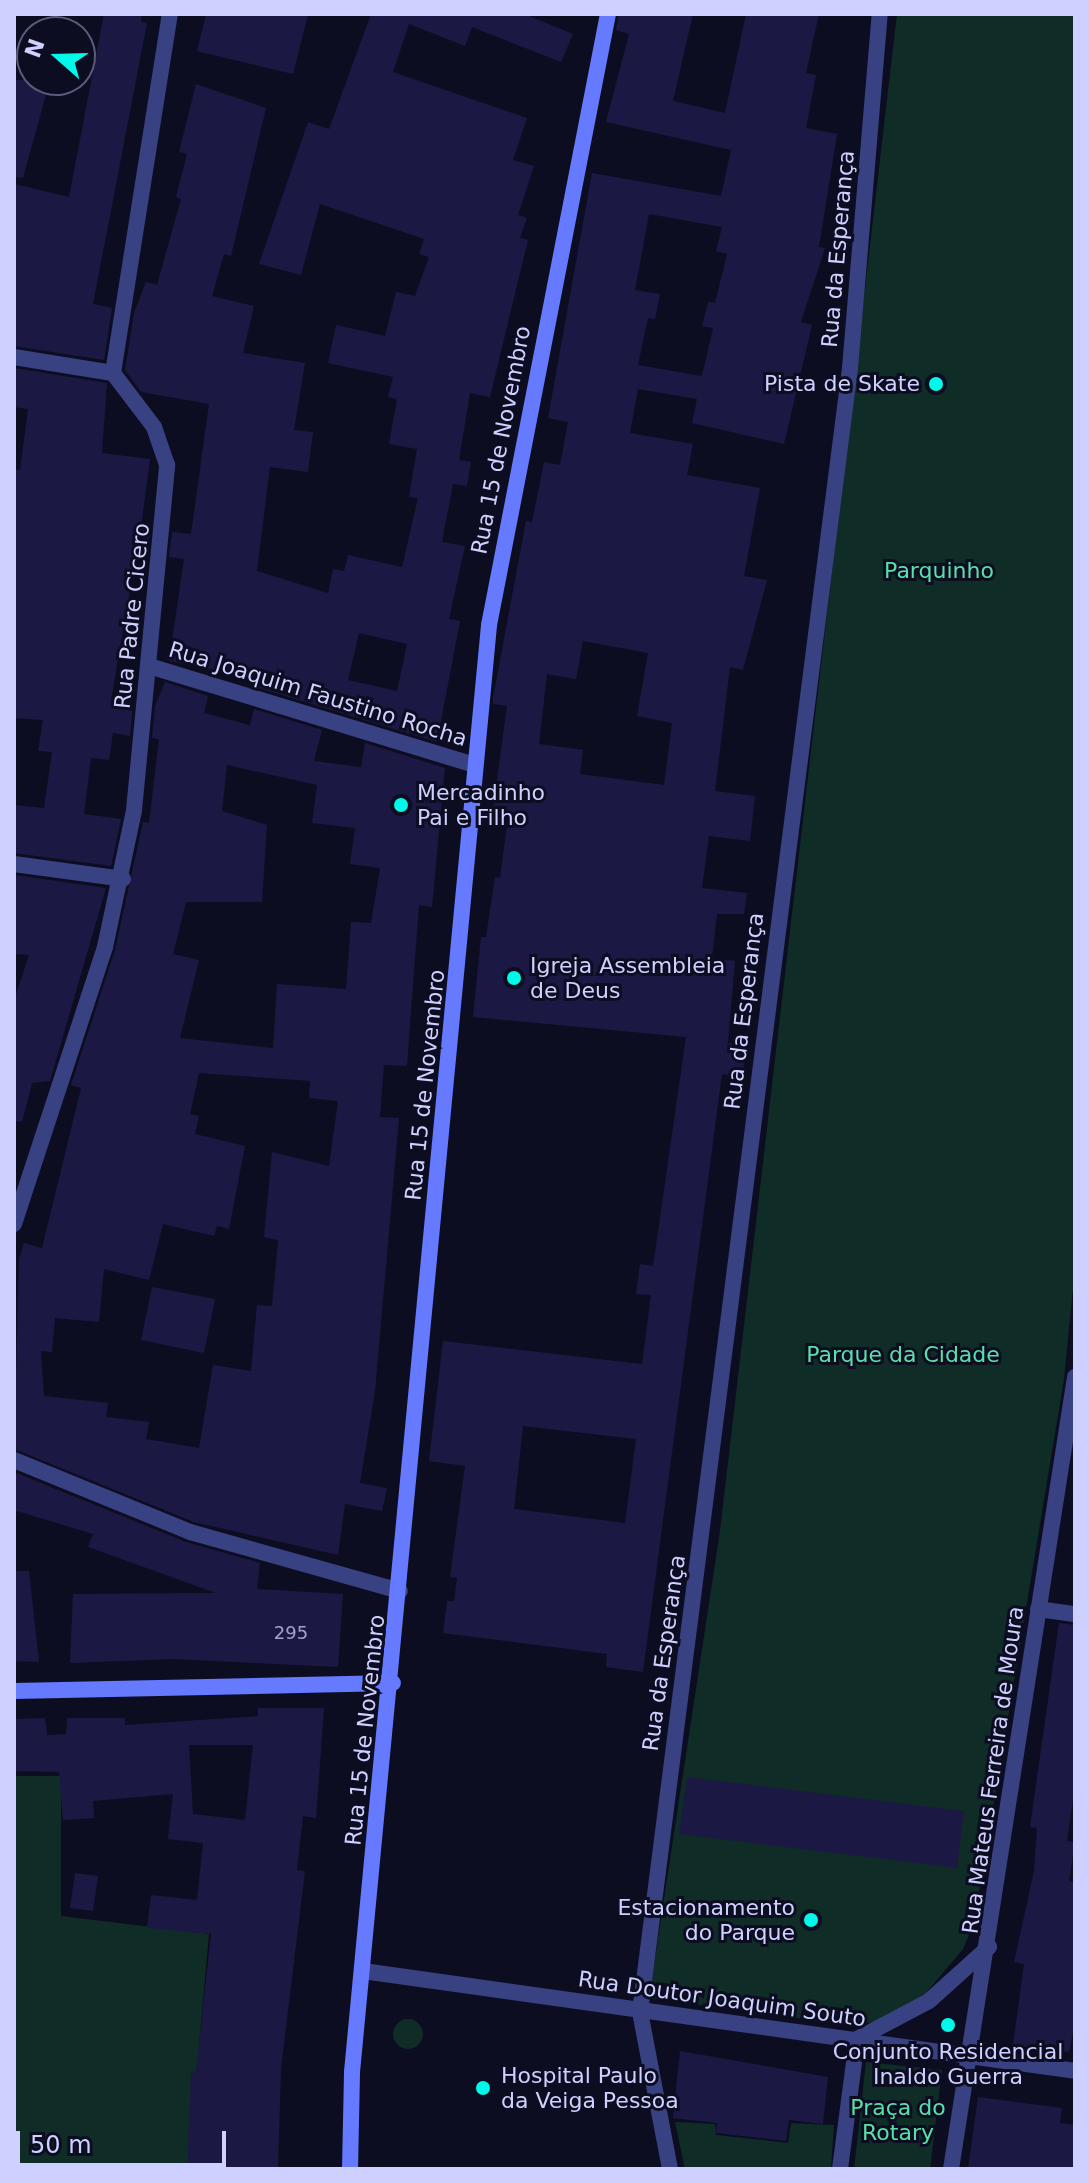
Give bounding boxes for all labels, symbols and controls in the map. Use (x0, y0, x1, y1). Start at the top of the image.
north arrow (16, 16, 96, 96)
text: N (20, 35, 50, 61)
street label: Rua da Esperança (816, 149, 860, 349)
street label: Rua 15 de Novembro (466, 324, 536, 556)
place label: Pista de Skate (764, 371, 920, 397)
marker: Pista de Skate (927, 375, 945, 393)
street label: Rua Padre Cicero (109, 522, 155, 710)
park label: Parquinho (884, 558, 994, 584)
street label: Rua Joaquim Faustino Rocha (166, 636, 470, 752)
place label: Mercadinho Pai e Filho (417, 779, 545, 830)
marker: Mercadinho Pai e Filho (392, 796, 410, 814)
street label: Rua da Esperança (719, 911, 769, 1111)
place label: Igreja Assembleia de Deus (530, 952, 725, 1004)
street label: Rua 15 de Novembro (400, 968, 450, 1202)
marker: Igreja Assembleia de Deus (505, 969, 523, 987)
park label: Parque da Cidade (806, 1342, 1000, 1368)
street label: Rua da Esperança (637, 1553, 691, 1753)
street label: Rua Mateus Ferreira de Moura (957, 1605, 1029, 1935)
street label: Rua 15 de Novembro (340, 1613, 390, 1847)
house number: 295 (274, 1622, 308, 1644)
place label: Estacionamento do Parque (617, 1894, 795, 1946)
marker: Estacionamento do Parque (802, 1911, 820, 1929)
street label: Rua Doutor Joaquim Souto (576, 1966, 868, 2032)
marker: Conjunto Residencial Inaldo Guerra (939, 2016, 957, 2034)
place label: Conjunto Residencial Inaldo Guerra (833, 2038, 1063, 2090)
place label: Hospital Paulo da Veiga Pessoa (501, 2062, 679, 2114)
marker: Hospital Paulo da Veiga Pessoa (472, 2077, 494, 2099)
park label: Praça do Rotary (850, 2094, 946, 2146)
scale bar (20, 2115, 230, 2165)
text: 50 m (30, 2131, 92, 2159)

